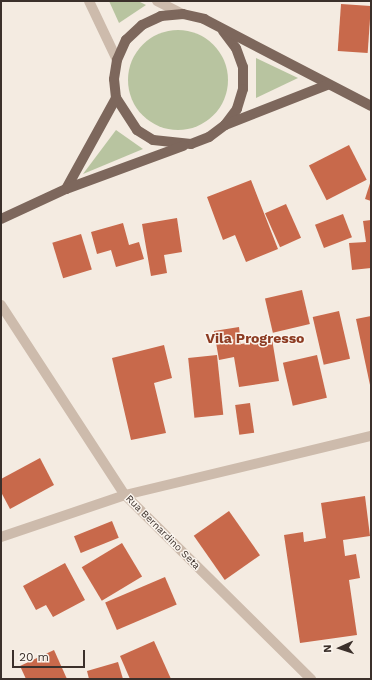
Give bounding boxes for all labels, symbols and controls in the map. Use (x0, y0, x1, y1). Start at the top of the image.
district label: Vila Progresso (205, 330, 305, 346)
street label: Rua Bernardino Seta (123, 492, 203, 572)
north arrow (320, 628, 360, 668)
scale bar (14, 642, 87, 668)
text: N (321, 644, 334, 653)
text: 20 m (19, 650, 49, 664)

